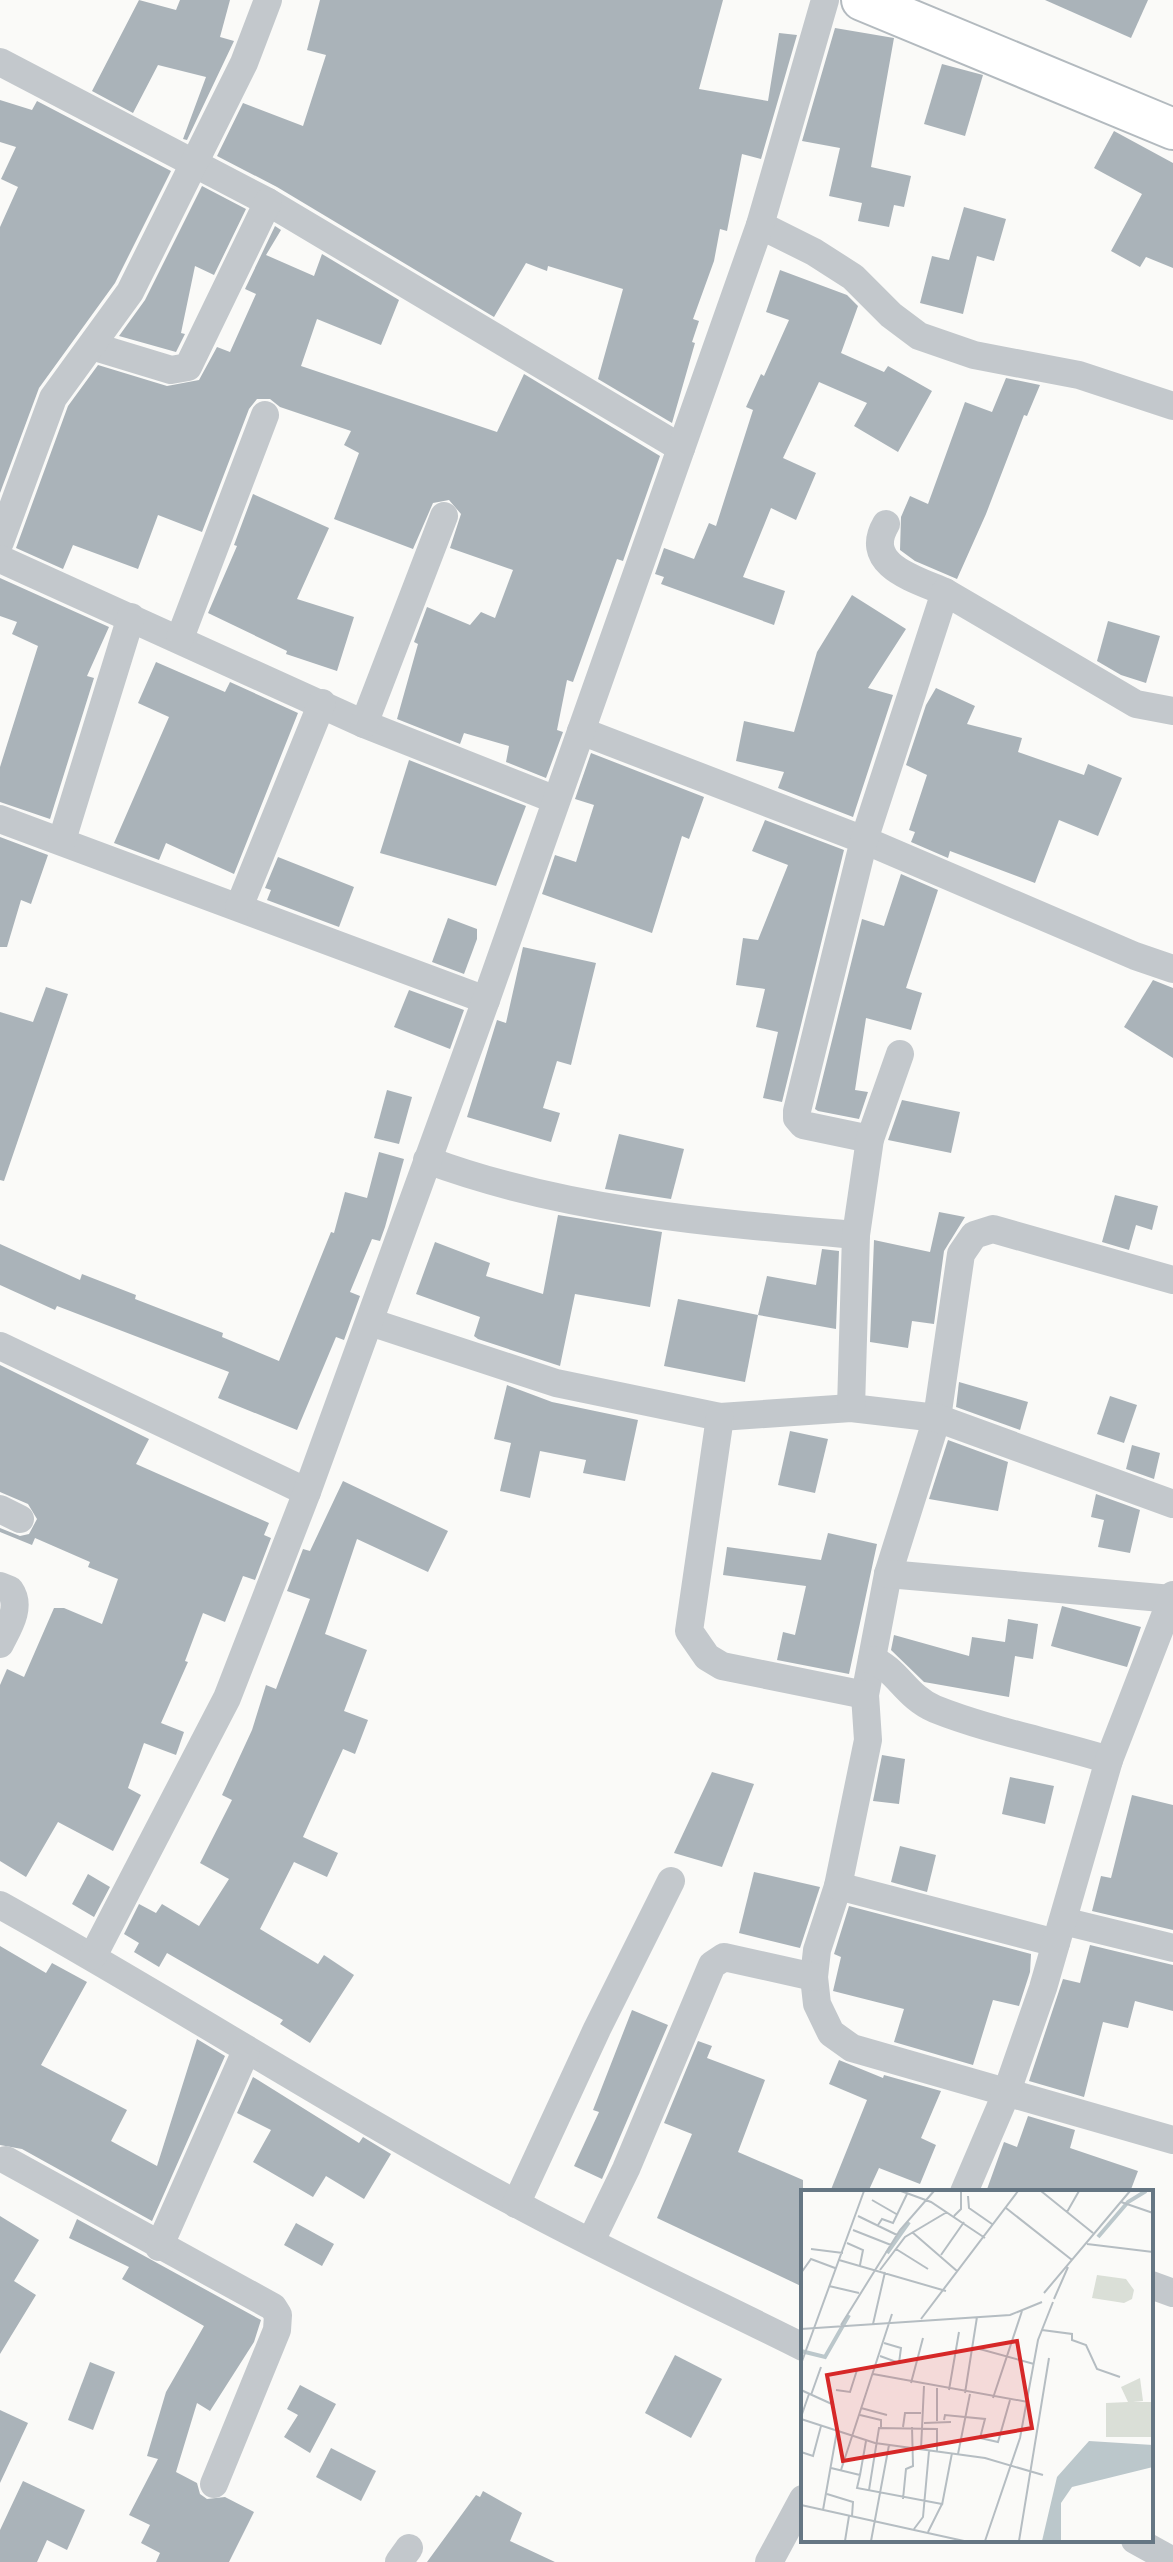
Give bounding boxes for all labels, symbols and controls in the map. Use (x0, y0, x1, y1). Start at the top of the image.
inset map (801, 2190, 1153, 2542)

